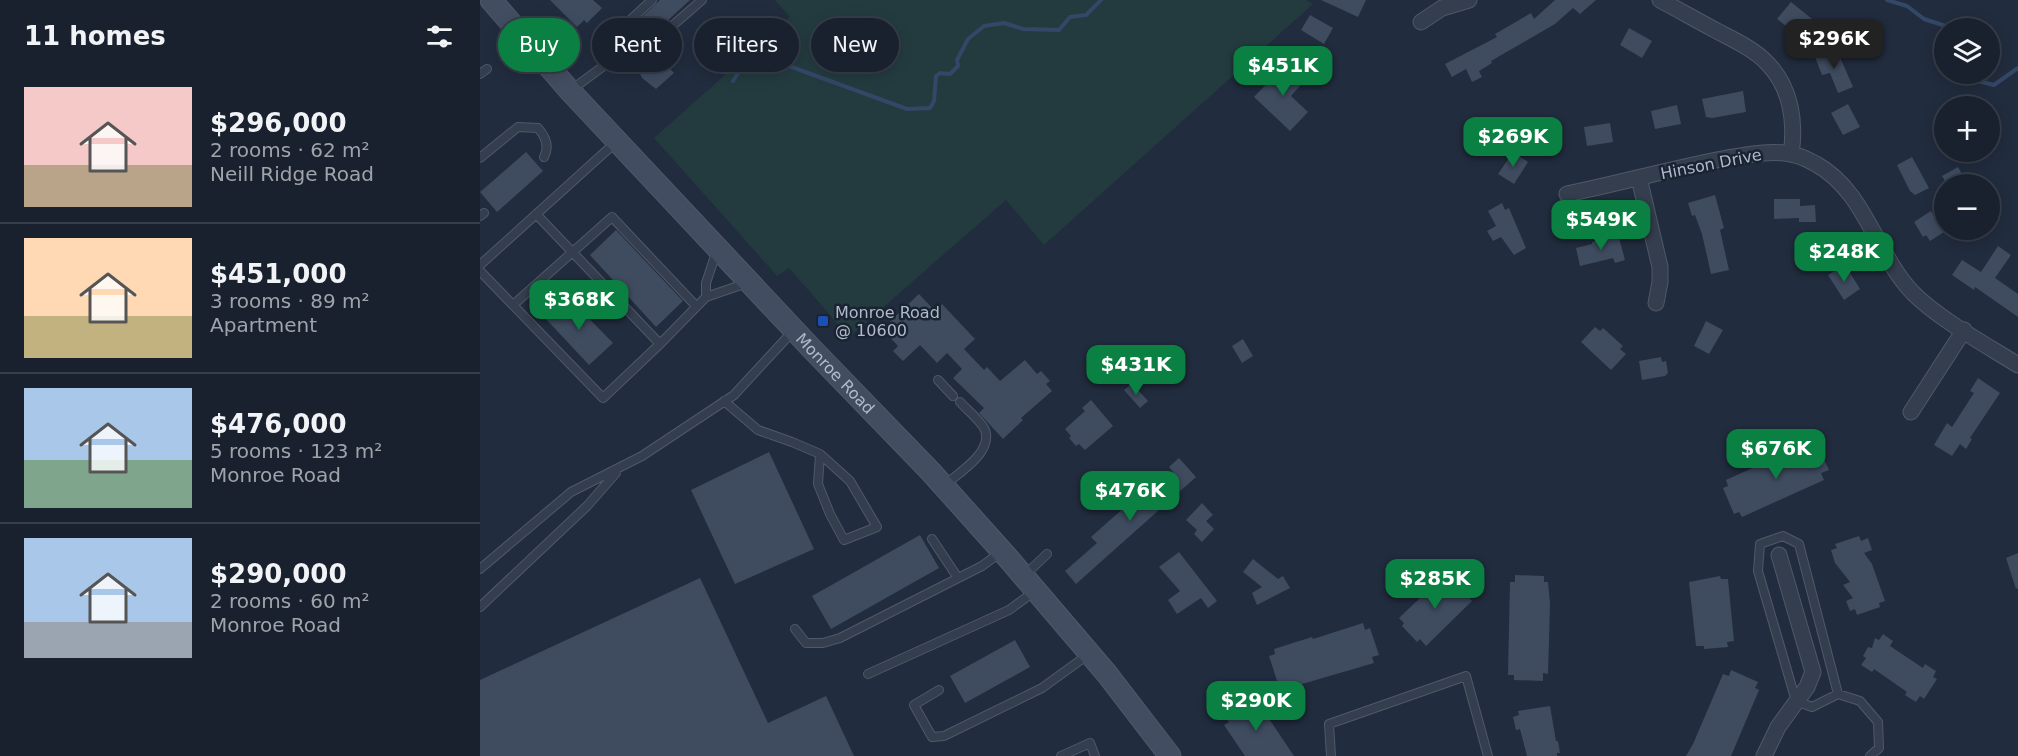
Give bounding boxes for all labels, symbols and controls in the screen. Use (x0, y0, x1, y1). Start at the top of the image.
chip: Buy (498, 18, 580, 72)
chip: Rent (592, 18, 682, 72)
chip: Filters (694, 18, 799, 72)
chip: New (811, 18, 899, 72)
map controls (1934, 18, 2000, 240)
button: layers (1934, 18, 2000, 84)
pin: $296K (1792, 19, 1876, 70)
icon: filters (423, 20, 456, 53)
text: 11 homes (24, 21, 166, 51)
text: $296K (1798, 26, 1870, 50)
pin: $451K (1241, 46, 1325, 97)
text: $451K (1247, 53, 1319, 77)
button: + (1934, 96, 2000, 162)
text: $296,000 (210, 108, 347, 138)
icon: home (72, 111, 144, 183)
pin: $269K (1471, 117, 1555, 168)
text: $269K (1477, 124, 1549, 148)
text: 2 rooms · 62 m² (210, 138, 370, 162)
street label: Hinson Drive (1659, 145, 1763, 183)
text: Neill Ridge Road (210, 162, 374, 186)
button: − (1934, 174, 2000, 240)
pin: $549K (1559, 200, 1643, 251)
text: $549K (1565, 207, 1637, 231)
pin: $248K (1802, 232, 1886, 283)
text: $248K (1808, 239, 1880, 263)
text: $451,000 (210, 259, 347, 289)
icon: home (72, 262, 144, 334)
pin: $368K (537, 280, 621, 331)
text: $368K (543, 287, 615, 311)
text: 3 rooms · 89 m² (210, 289, 370, 313)
place label: Monroe Road @ 10600 (835, 303, 940, 340)
text: Apartment (210, 313, 317, 337)
marker: Monroe Road @ 10600 (816, 314, 830, 328)
street label: Monroe Road (792, 329, 879, 418)
pin: $431K (1094, 345, 1178, 396)
text: $431K (1100, 352, 1172, 376)
text: $476,000 (210, 409, 347, 439)
icon: home (72, 412, 144, 484)
pin: $676K (1734, 429, 1818, 480)
text: $676K (1740, 436, 1812, 460)
text: 5 rooms · 123 m² (210, 439, 382, 463)
text: Monroe Road (210, 463, 341, 487)
pin: $476K (1088, 471, 1172, 522)
text: $476K (1094, 478, 1166, 502)
text: $290,000 (210, 559, 347, 589)
pin: $285K (1393, 559, 1477, 610)
icon: home (72, 562, 144, 634)
text: $285K (1399, 566, 1471, 590)
text: 2 rooms · 60 m² (210, 589, 370, 613)
text: Monroe Road (210, 613, 341, 637)
pin: $290K (1214, 681, 1298, 732)
text: $290K (1220, 688, 1292, 712)

